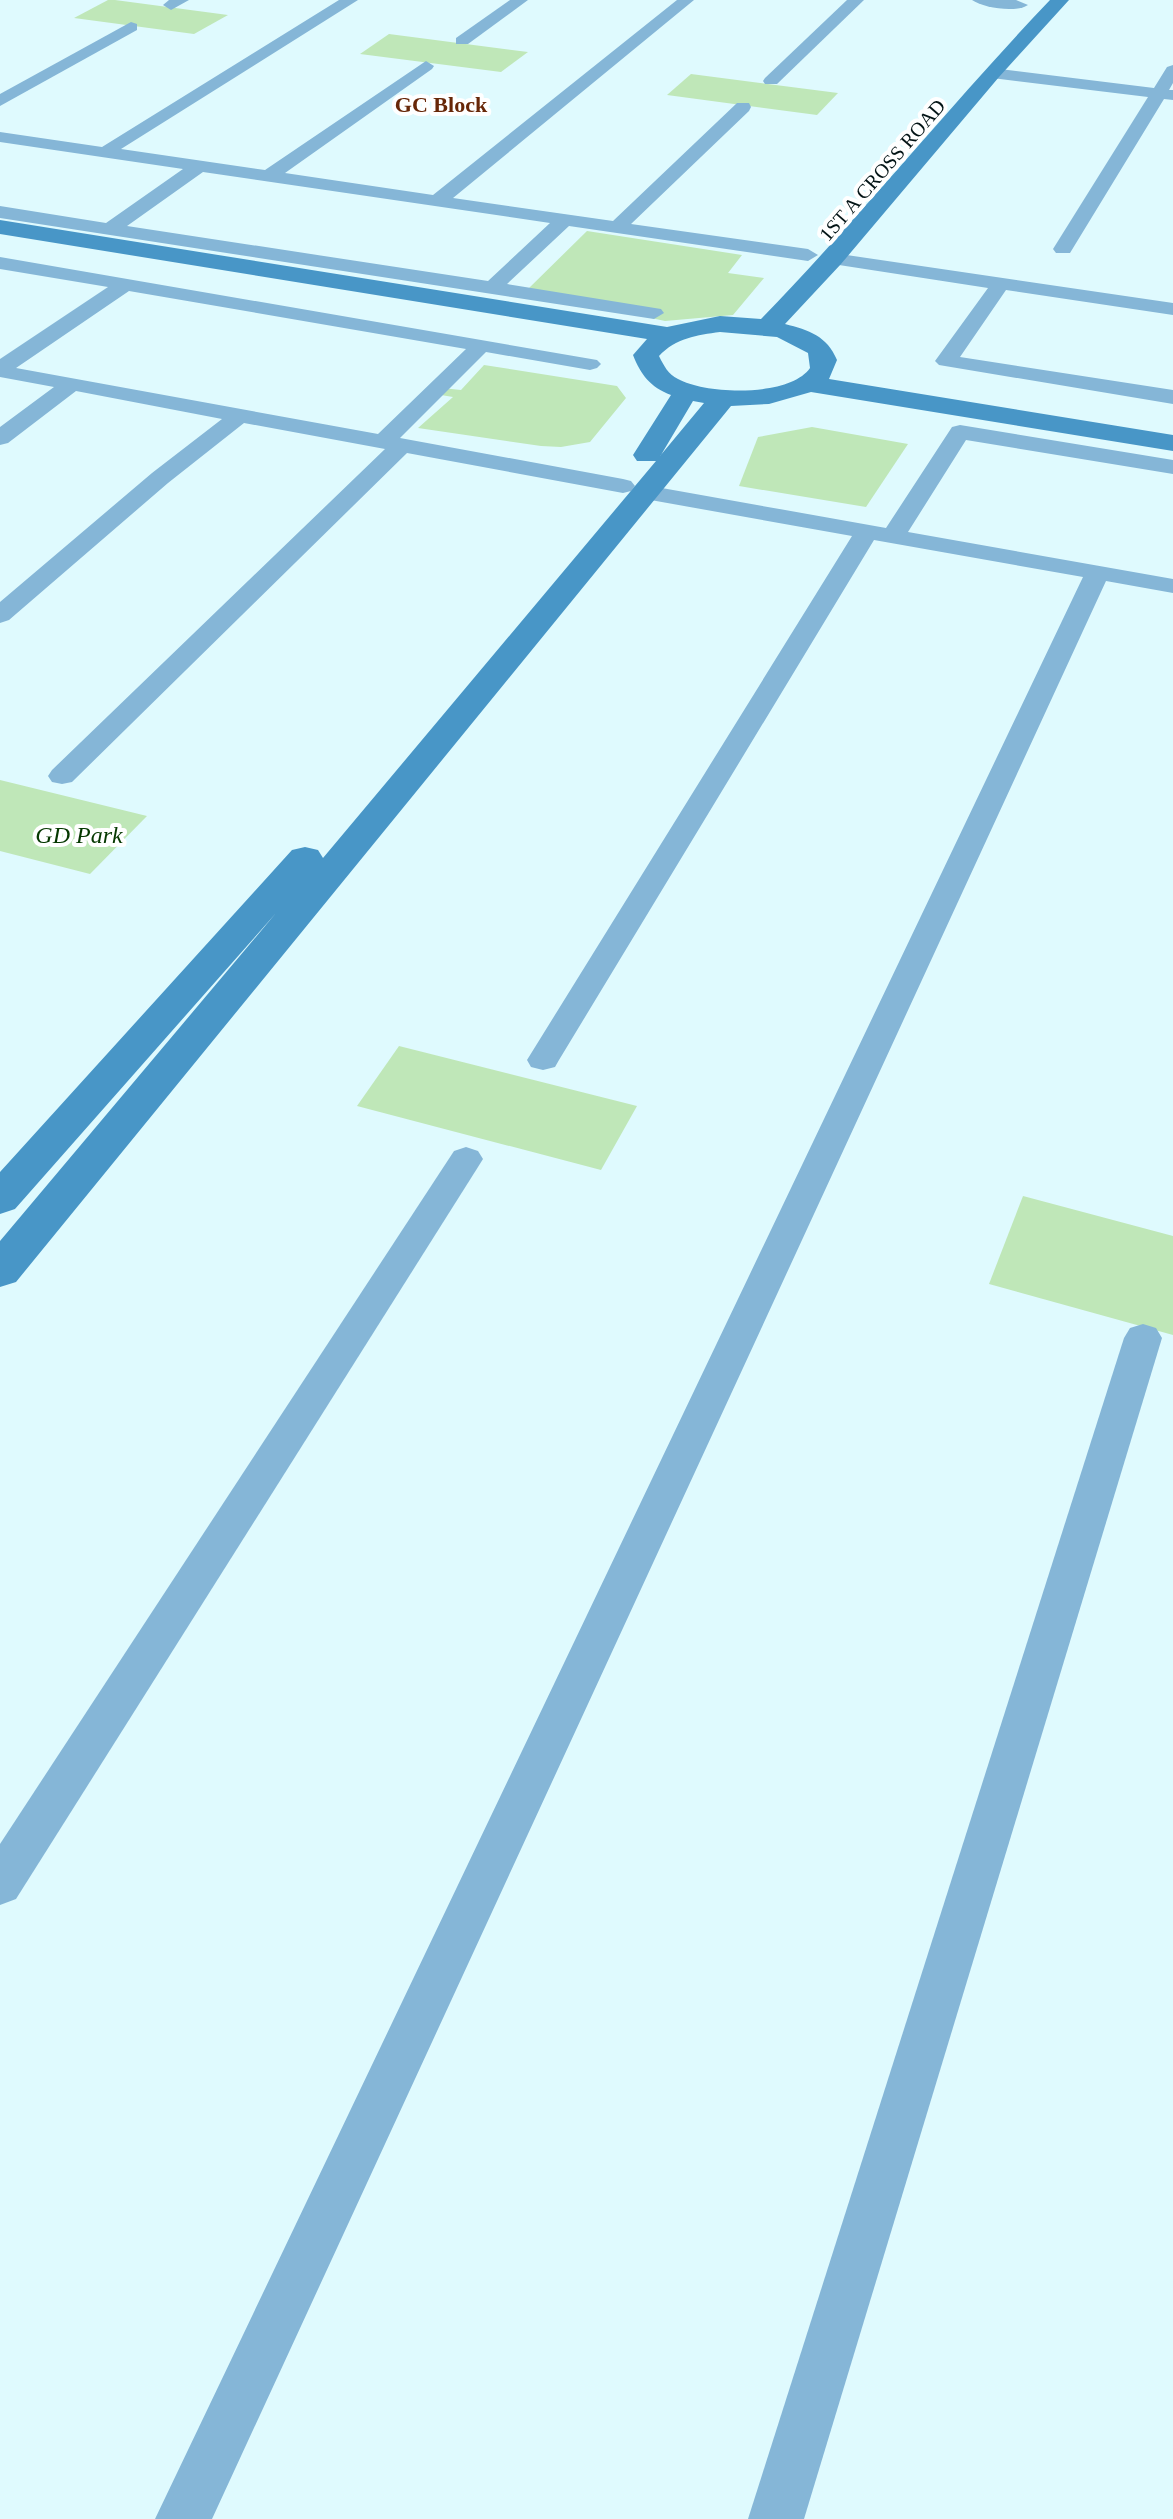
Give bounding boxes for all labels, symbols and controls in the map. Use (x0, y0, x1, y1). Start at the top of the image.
district label: GC Block (395, 92, 488, 117)
street label: 1ST A CROSS ROAD (815, 95, 949, 245)
park label: GD Park (35, 822, 123, 848)

